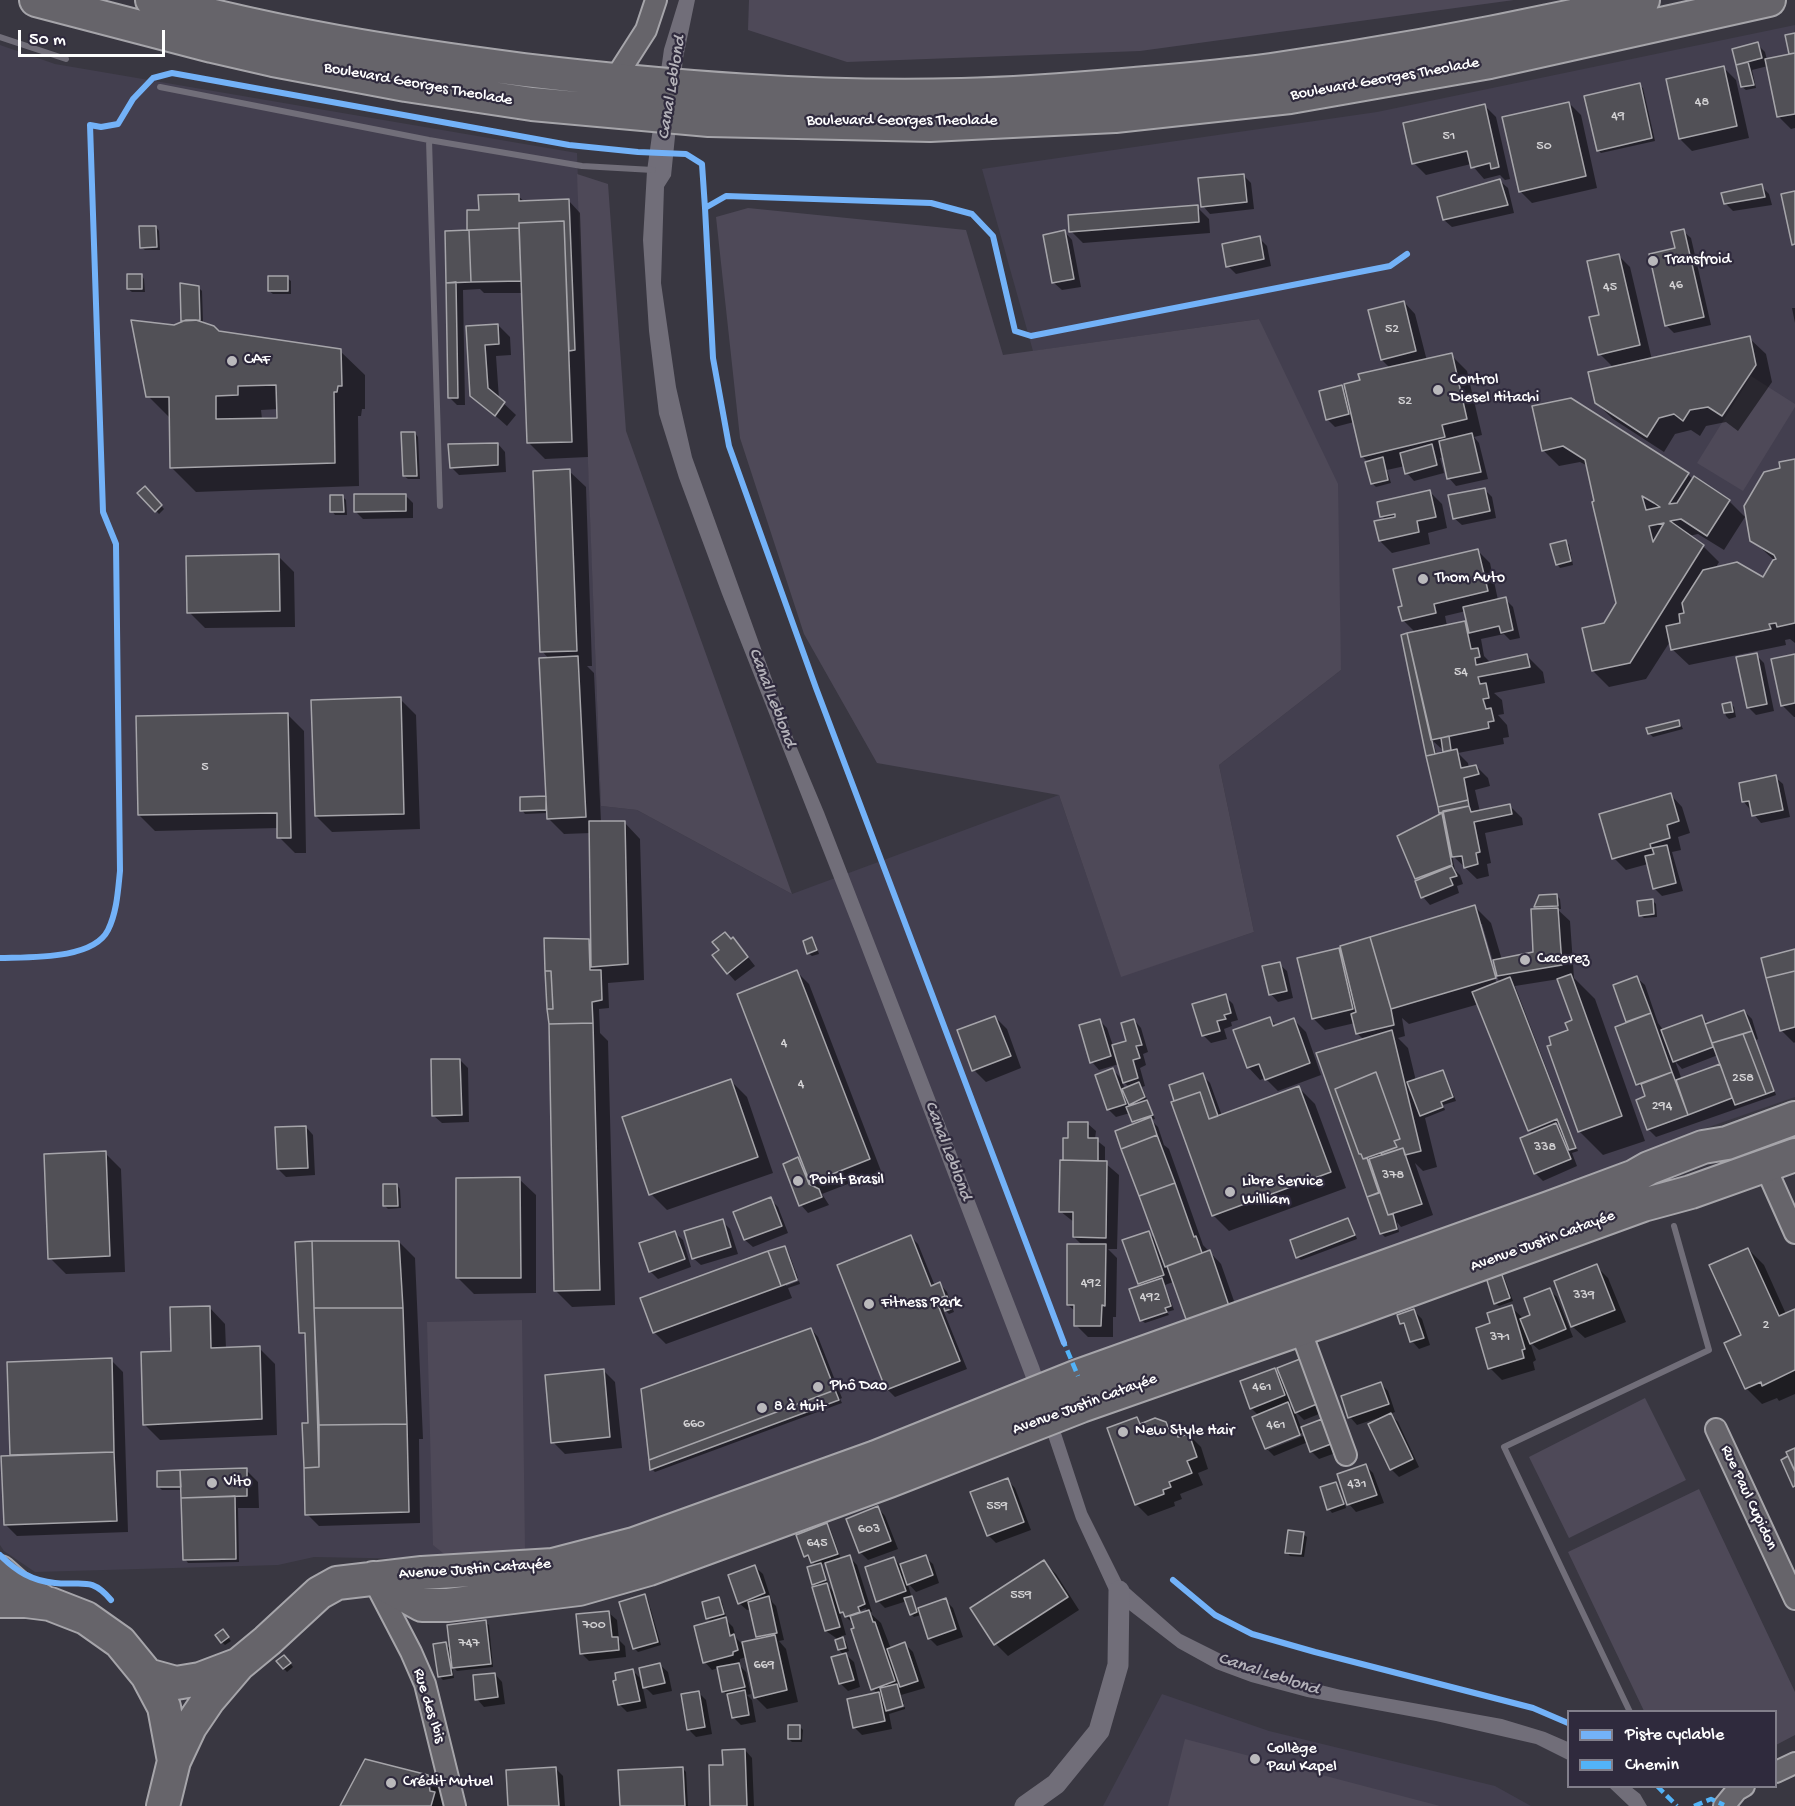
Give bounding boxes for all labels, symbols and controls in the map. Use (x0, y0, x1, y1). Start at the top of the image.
scale bar (21, 18, 168, 56)
text: 50 m (29, 30, 66, 51)
water label: Canal Leblond (654, 35, 692, 141)
street label: Boulevard Georges Theolade (1289, 54, 1481, 106)
street label: Boulevard Georges Theolade (322, 59, 514, 111)
house number: 48 (1695, 95, 1709, 111)
house number: 49 (1611, 109, 1625, 125)
street label: Boulevard Georges Theolade (806, 112, 998, 132)
house number: 51 (1442, 129, 1456, 145)
house number: 50 (1536, 139, 1552, 155)
place label: Transfroid (1665, 251, 1731, 271)
marker: Transfroid (1646, 254, 1660, 268)
house number: 46 (1669, 278, 1683, 294)
house number: 45 (1603, 280, 1617, 296)
house number: 52 (1385, 322, 1399, 338)
place label: CAF (244, 351, 270, 371)
marker: CAF (225, 354, 239, 368)
place label: Control Diesel Hitachi (1450, 371, 1539, 409)
marker: Control Diesel Hitachi (1431, 383, 1445, 397)
house number: 52 (1398, 394, 1412, 410)
place label: Thom Auto (1435, 569, 1505, 589)
marker: Thom Auto (1416, 572, 1430, 586)
water label: Canal Leblond (742, 645, 800, 751)
house number: 54 (1454, 665, 1468, 681)
house number: 5 (201, 760, 209, 776)
place label: Cacerez (1537, 950, 1589, 970)
marker: Cacerez (1518, 953, 1532, 967)
house number: 4 (781, 1036, 787, 1052)
house number: 258 (1732, 1071, 1754, 1087)
house number: 4 (798, 1077, 804, 1093)
water label: Canal Leblond (918, 1098, 976, 1204)
house number: 294 (1652, 1099, 1672, 1115)
house number: 338 (1534, 1140, 1556, 1156)
house number: 378 (1382, 1168, 1404, 1184)
place label: Point Brasil (810, 1171, 884, 1191)
place label: Libre Service William (1242, 1173, 1323, 1211)
marker: Point Brasil (791, 1174, 805, 1188)
marker: Libre Service William (1223, 1185, 1237, 1199)
street label: Avenue Justin Catayée (1468, 1207, 1618, 1277)
house number: 492 (1081, 1276, 1101, 1292)
house number: 339 (1573, 1288, 1595, 1304)
house number: 492 (1140, 1290, 1160, 1306)
place label: Fitness Park (881, 1294, 961, 1314)
marker: Fitness Park (862, 1297, 876, 1311)
house number: 2 (1763, 1318, 1769, 1334)
house number: 371 (1490, 1330, 1510, 1346)
street label: Avenue Justin Catayée (1010, 1370, 1160, 1440)
place label: Phô Dao (830, 1377, 887, 1397)
marker: Phô Dao (811, 1380, 825, 1394)
house number: 461 (1252, 1380, 1272, 1396)
place label: 8 à Huit (774, 1398, 826, 1418)
marker: 8 à Huit (755, 1401, 769, 1415)
house number: 660 (683, 1417, 705, 1433)
house number: 461 (1266, 1418, 1286, 1434)
place label: New Style Hair (1135, 1422, 1234, 1442)
marker: New Style Hair (1116, 1425, 1130, 1439)
street label: Rue Paul Cupidon (1715, 1443, 1781, 1553)
place label: Vito (224, 1473, 251, 1493)
marker: Vito (205, 1476, 219, 1490)
house number: 431 (1347, 1477, 1367, 1493)
house number: 559 (986, 1499, 1008, 1515)
house number: 603 (858, 1522, 880, 1538)
house number: 645 (806, 1536, 828, 1552)
street label: Avenue Justin Catayée (398, 1555, 552, 1585)
house number: 559 (1010, 1588, 1032, 1604)
house number: 700 (582, 1618, 606, 1634)
house number: 747 (458, 1636, 480, 1652)
water label: Canal Leblond (1215, 1649, 1321, 1701)
house number: 669 (753, 1658, 775, 1674)
street label: Rue des Ibis (408, 1666, 448, 1746)
legend (1567, 1710, 1777, 1788)
text: Piste cyclable (1625, 1725, 1724, 1746)
place label: Collège Paul Kapel (1267, 1740, 1337, 1778)
marker: Collège Paul Kapel (1248, 1752, 1262, 1766)
text: Chemin (1625, 1755, 1679, 1776)
place label: Crédit Mutuel (403, 1773, 493, 1793)
marker: Crédit Mutuel (384, 1776, 398, 1790)

